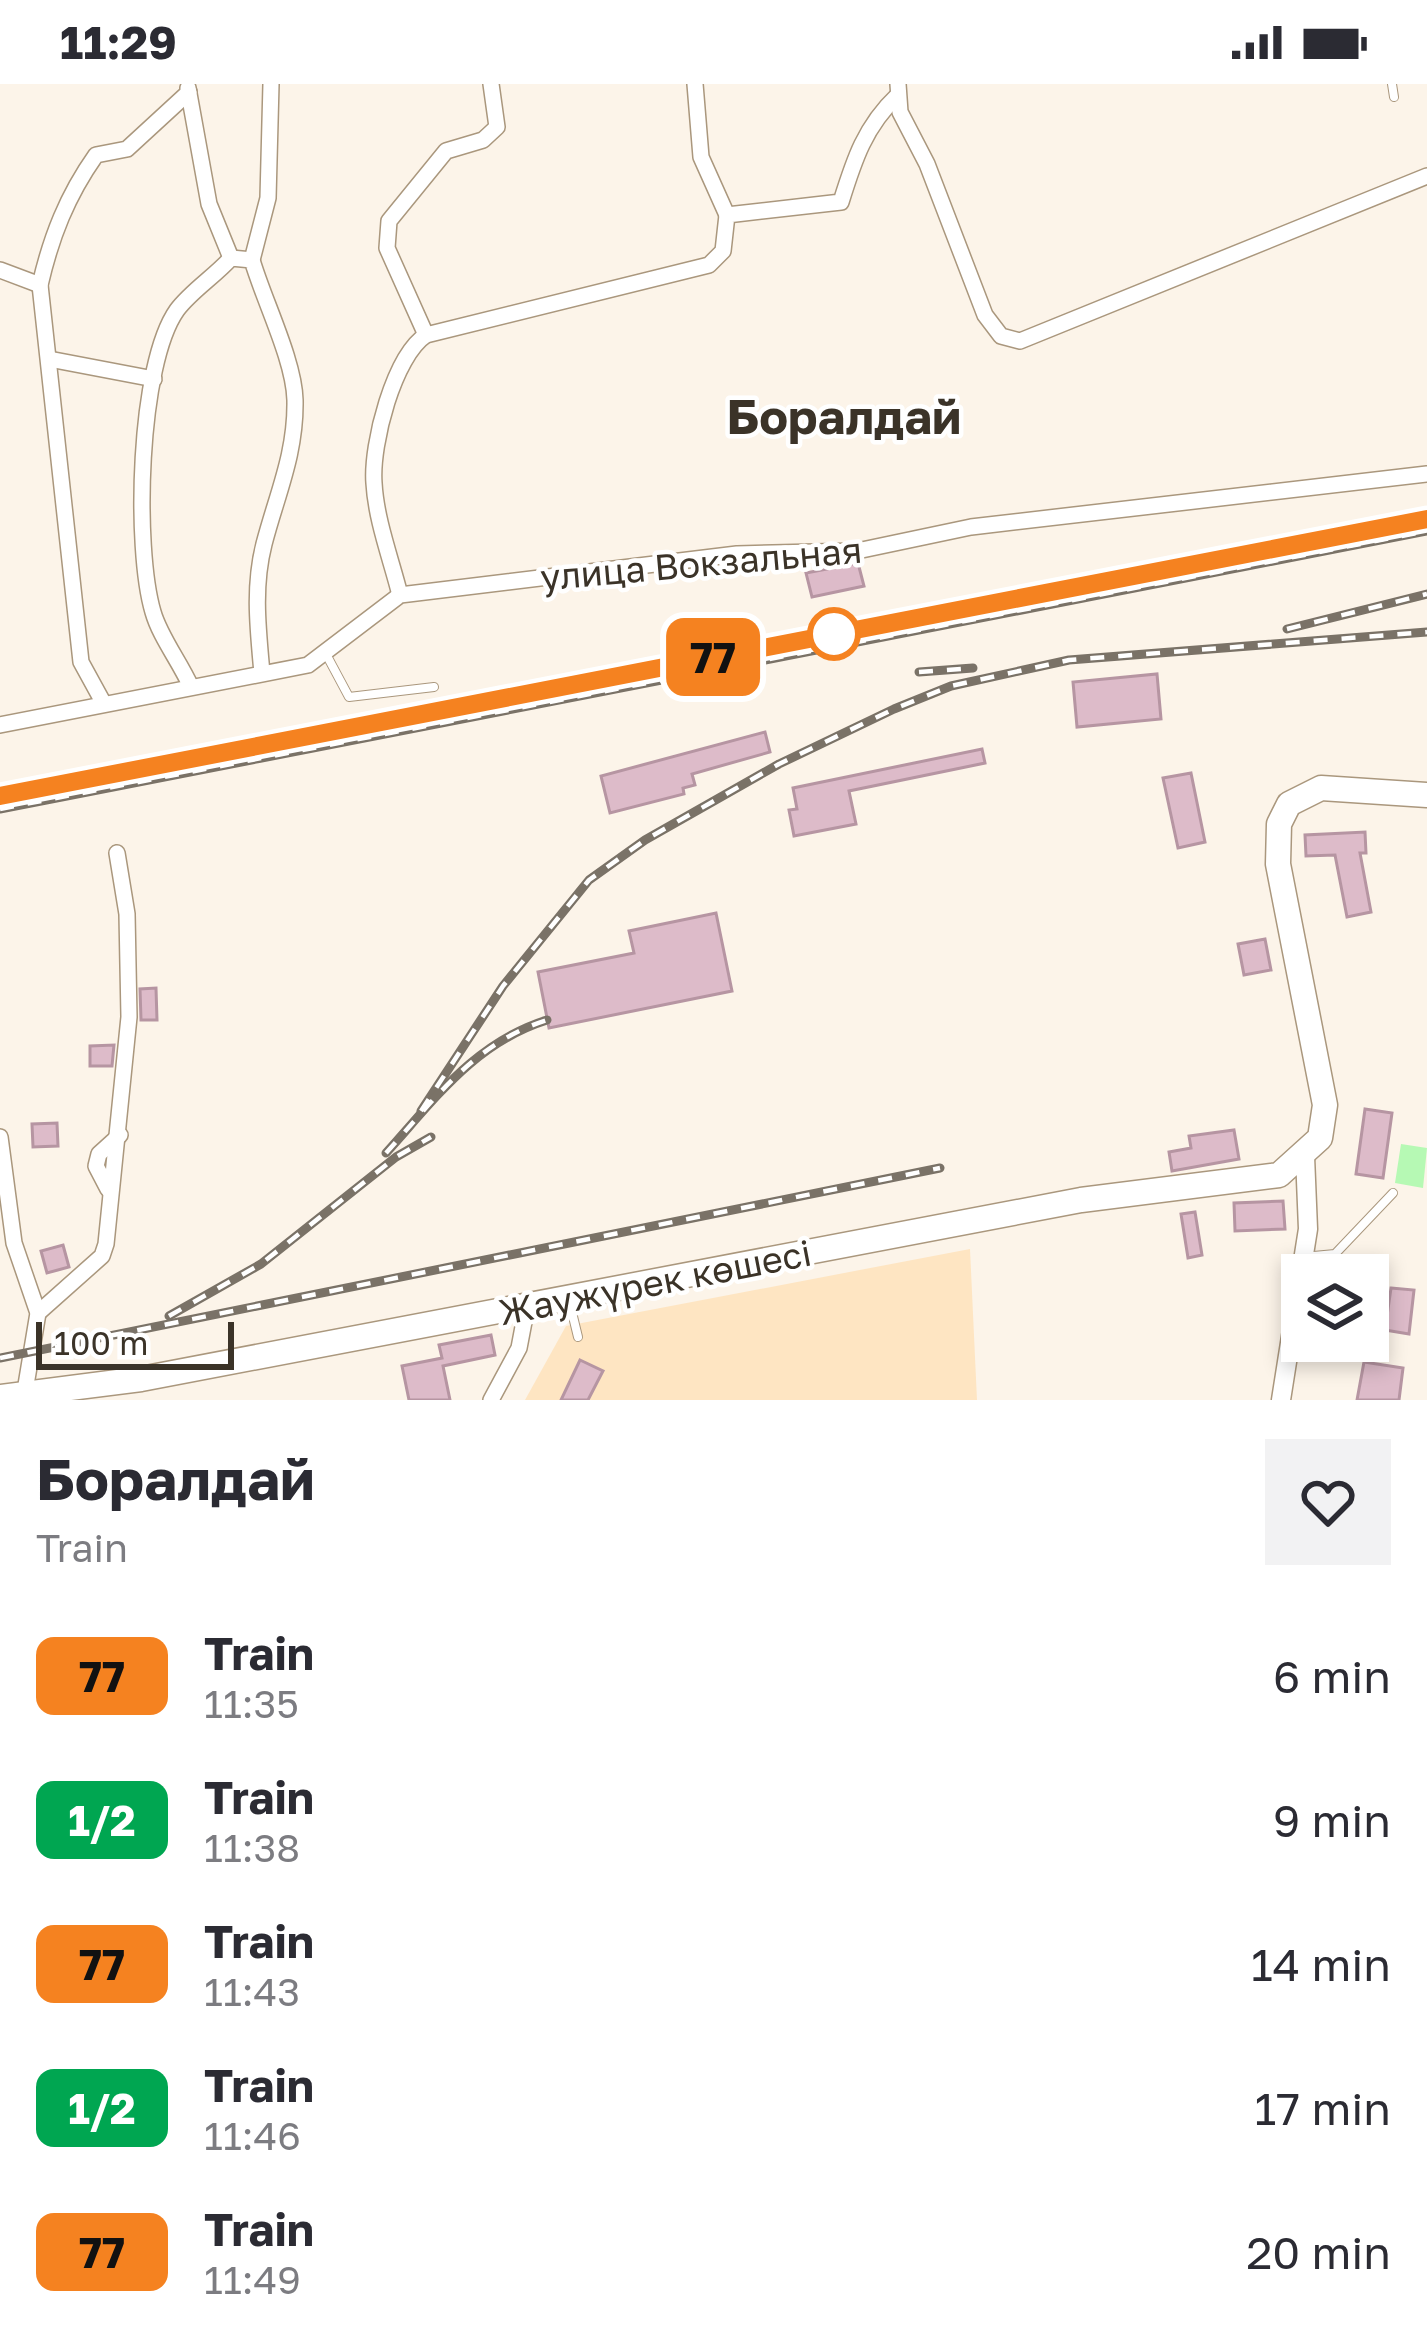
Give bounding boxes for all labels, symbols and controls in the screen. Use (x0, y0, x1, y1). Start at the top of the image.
text: 11:29 (60, 15, 177, 69)
district label: Боралдай (727, 387, 961, 445)
street label: улица Вокзальная (538, 528, 864, 598)
unlabelled marker (809, 609, 859, 659)
line badge: 77 (659, 618, 767, 696)
text: 77 (690, 632, 736, 682)
street label: Жаужүрек көшесі (495, 1231, 815, 1333)
map controls (1281, 1254, 1389, 1362)
button: layers (1281, 1254, 1389, 1362)
scale bar (36, 1316, 234, 1369)
text: 100 m (54, 1323, 148, 1362)
button: heart (1265, 1439, 1391, 1565)
text: Боралдай (36, 1444, 315, 1513)
text: Train (36, 1524, 128, 1571)
text: Train (204, 1626, 314, 1680)
text: 6 min (1273, 1649, 1391, 1703)
text: 77 (79, 1651, 125, 1701)
text: 11:35 (204, 1680, 299, 1727)
text: Train (204, 1770, 314, 1824)
text: 9 min (1273, 1793, 1391, 1847)
text: 1/2 (68, 1795, 136, 1845)
text: 11:38 (204, 1824, 300, 1871)
text: Train (204, 1914, 314, 1968)
text: 14 min (1251, 1937, 1391, 1991)
text: 77 (79, 1939, 125, 1989)
text: 11:43 (204, 1968, 300, 2015)
text: Train (204, 2058, 314, 2112)
text: 17 min (1255, 2081, 1391, 2135)
text: 1/2 (68, 2083, 136, 2133)
text: 11:46 (204, 2112, 301, 2159)
text: Train (204, 2202, 314, 2256)
text: 20 min (1246, 2225, 1391, 2279)
text: 77 (79, 2227, 125, 2277)
text: 11:49 (204, 2256, 301, 2303)

